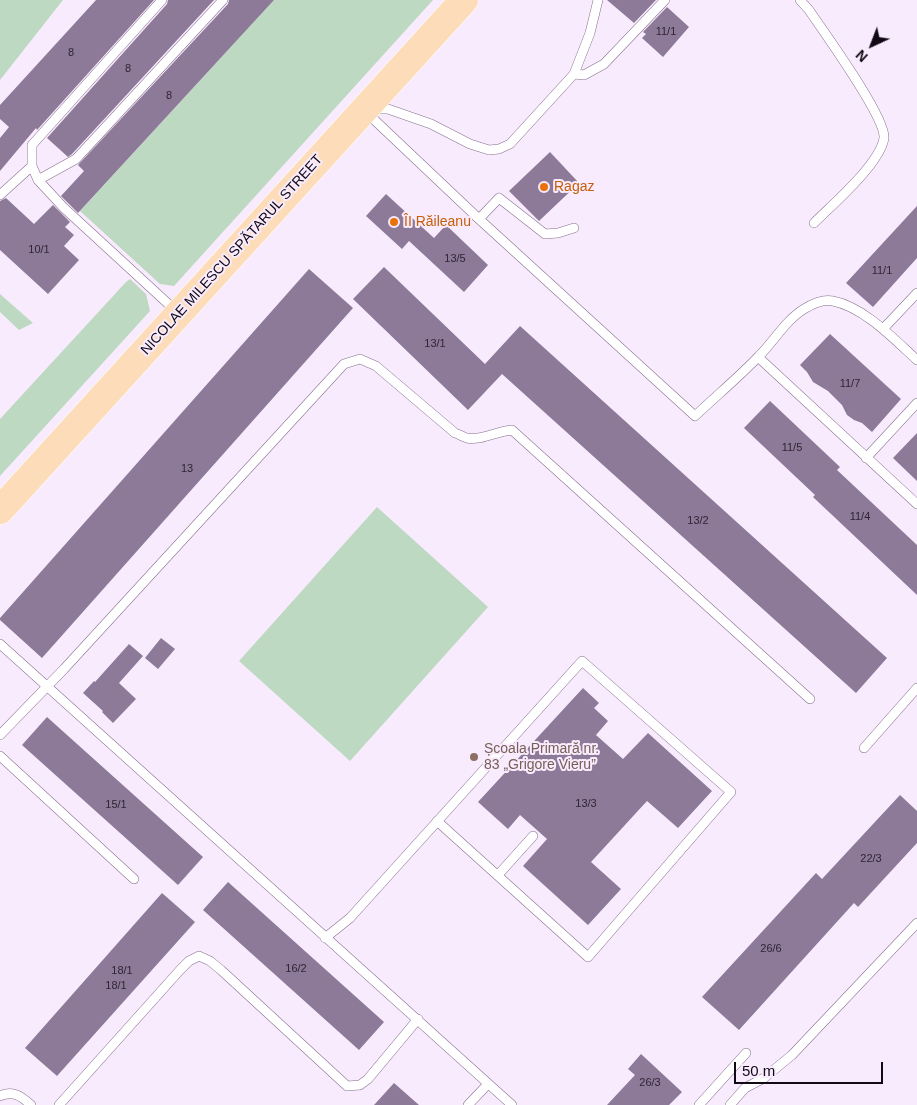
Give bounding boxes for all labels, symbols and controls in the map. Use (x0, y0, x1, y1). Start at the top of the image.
north arrow (847, 20, 897, 70)
house number: 11/1 (656, 25, 676, 39)
house number: 8 (68, 46, 74, 60)
text: N (853, 47, 871, 65)
house number: 8 (125, 62, 131, 76)
house number: 8 (166, 89, 172, 103)
street label: NICOLAE MILESCU SPĂTARUL STREET (138, 151, 326, 359)
place label: Ragaz (554, 179, 594, 195)
marker: Ragaz (538, 181, 550, 193)
place label: ÎI Răileanu (404, 214, 471, 230)
marker: ÎI Răileanu (388, 216, 400, 228)
house number: 10/1 (28, 243, 50, 257)
house number: 13/5 (444, 252, 466, 266)
house number: 11/1 (872, 264, 892, 278)
house number: 13/1 (424, 337, 446, 351)
house number: 11/7 (840, 377, 860, 391)
house number: 11/5 (782, 441, 802, 455)
house number: 13 (181, 462, 193, 476)
house number: 11/4 (850, 510, 870, 524)
house number: 13/2 (687, 514, 709, 528)
place label: Școala Primară nr. 83 „Grigore Vieru” (484, 741, 599, 774)
marker: Școala Primară nr. 83 „Grigore Vieru” (468, 751, 480, 763)
house number: 13/3 (575, 797, 597, 811)
house number: 15/1 (105, 798, 127, 812)
house number: 22/3 (860, 852, 882, 866)
house number: 26/6 (760, 942, 782, 956)
house number: 16/2 (285, 962, 307, 976)
house number: 18/1 (111, 964, 133, 978)
house number: 18/1 (105, 979, 127, 993)
scale bar (737, 1052, 886, 1084)
text: 50 m (742, 1062, 775, 1079)
house number: 26/3 (639, 1076, 661, 1090)

